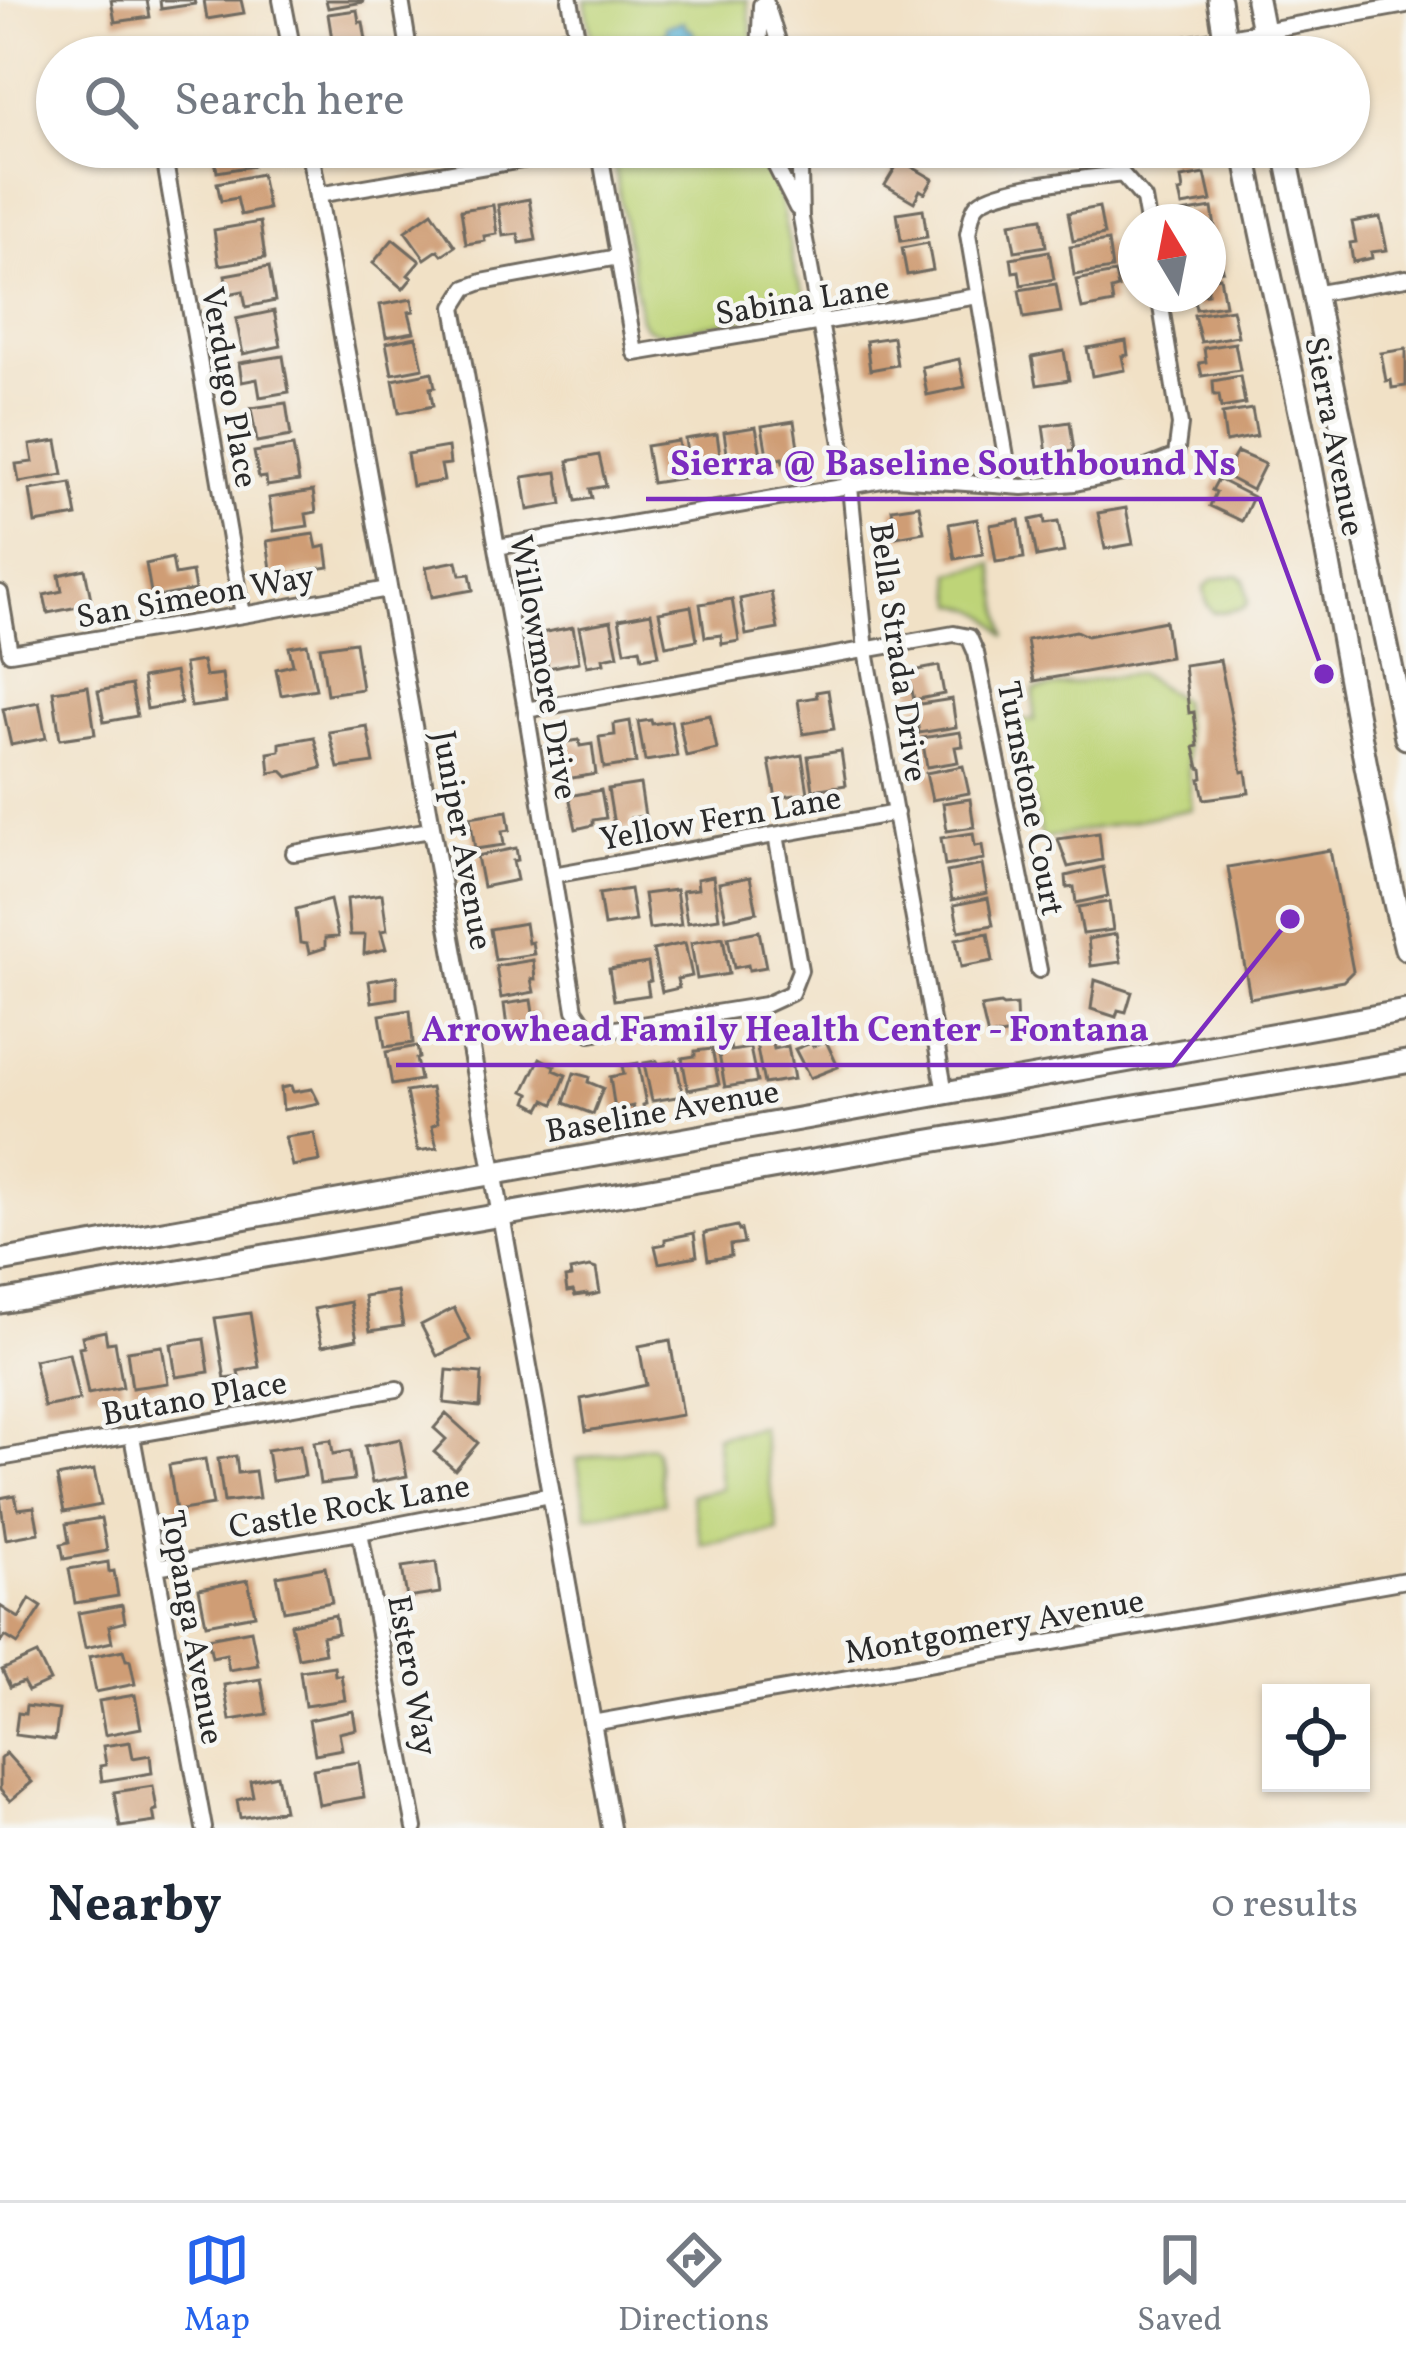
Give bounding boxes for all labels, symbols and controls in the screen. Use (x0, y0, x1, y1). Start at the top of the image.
search box (36, 36, 1370, 168)
icon: search (78, 69, 144, 135)
text: Search here (174, 71, 405, 134)
north arrow (1118, 204, 1226, 312)
street label: Sabina Lane (712, 266, 893, 339)
street label: Verdugo Place (187, 284, 267, 492)
street label: Sierra Avenue (1290, 333, 1374, 541)
callout: Sierra @ Baseline Southbound Ns (646, 427, 1260, 499)
text: Sierra @ Baseline Southbound Ns (670, 441, 1236, 491)
street label: Bella Strada Drive (855, 520, 937, 785)
street label: Willowmore Drive (495, 532, 587, 804)
street label: San Simeon Way (73, 555, 318, 643)
street label: Turnstone Court (983, 678, 1073, 920)
street label: Juniper Avenue (418, 727, 502, 954)
street label: Yellow Fern Lane (596, 777, 845, 865)
callout: Arrowhead Family Health Center - Fontana (396, 993, 1173, 1065)
text: Arrowhead Family Health Center - Fontana (421, 1007, 1149, 1057)
street label: Baseline Avenue (542, 1071, 783, 1157)
street label: Butano Place (99, 1362, 291, 1440)
street label: Castle Rock Lane (226, 1465, 474, 1553)
street label: Topanga Avenue (147, 1507, 233, 1749)
street label: Montgomery Avenue (841, 1580, 1148, 1678)
street label: Estero Way (373, 1592, 447, 1760)
map controls (1262, 1684, 1370, 1792)
button: locate (1262, 1684, 1370, 1792)
text: Nearby (48, 1871, 222, 1942)
text: 0 results (1211, 1879, 1358, 1933)
tab: Map (184, 2227, 250, 2345)
tab: Directions (618, 2227, 769, 2345)
tab: Saved (1137, 2227, 1222, 2345)

